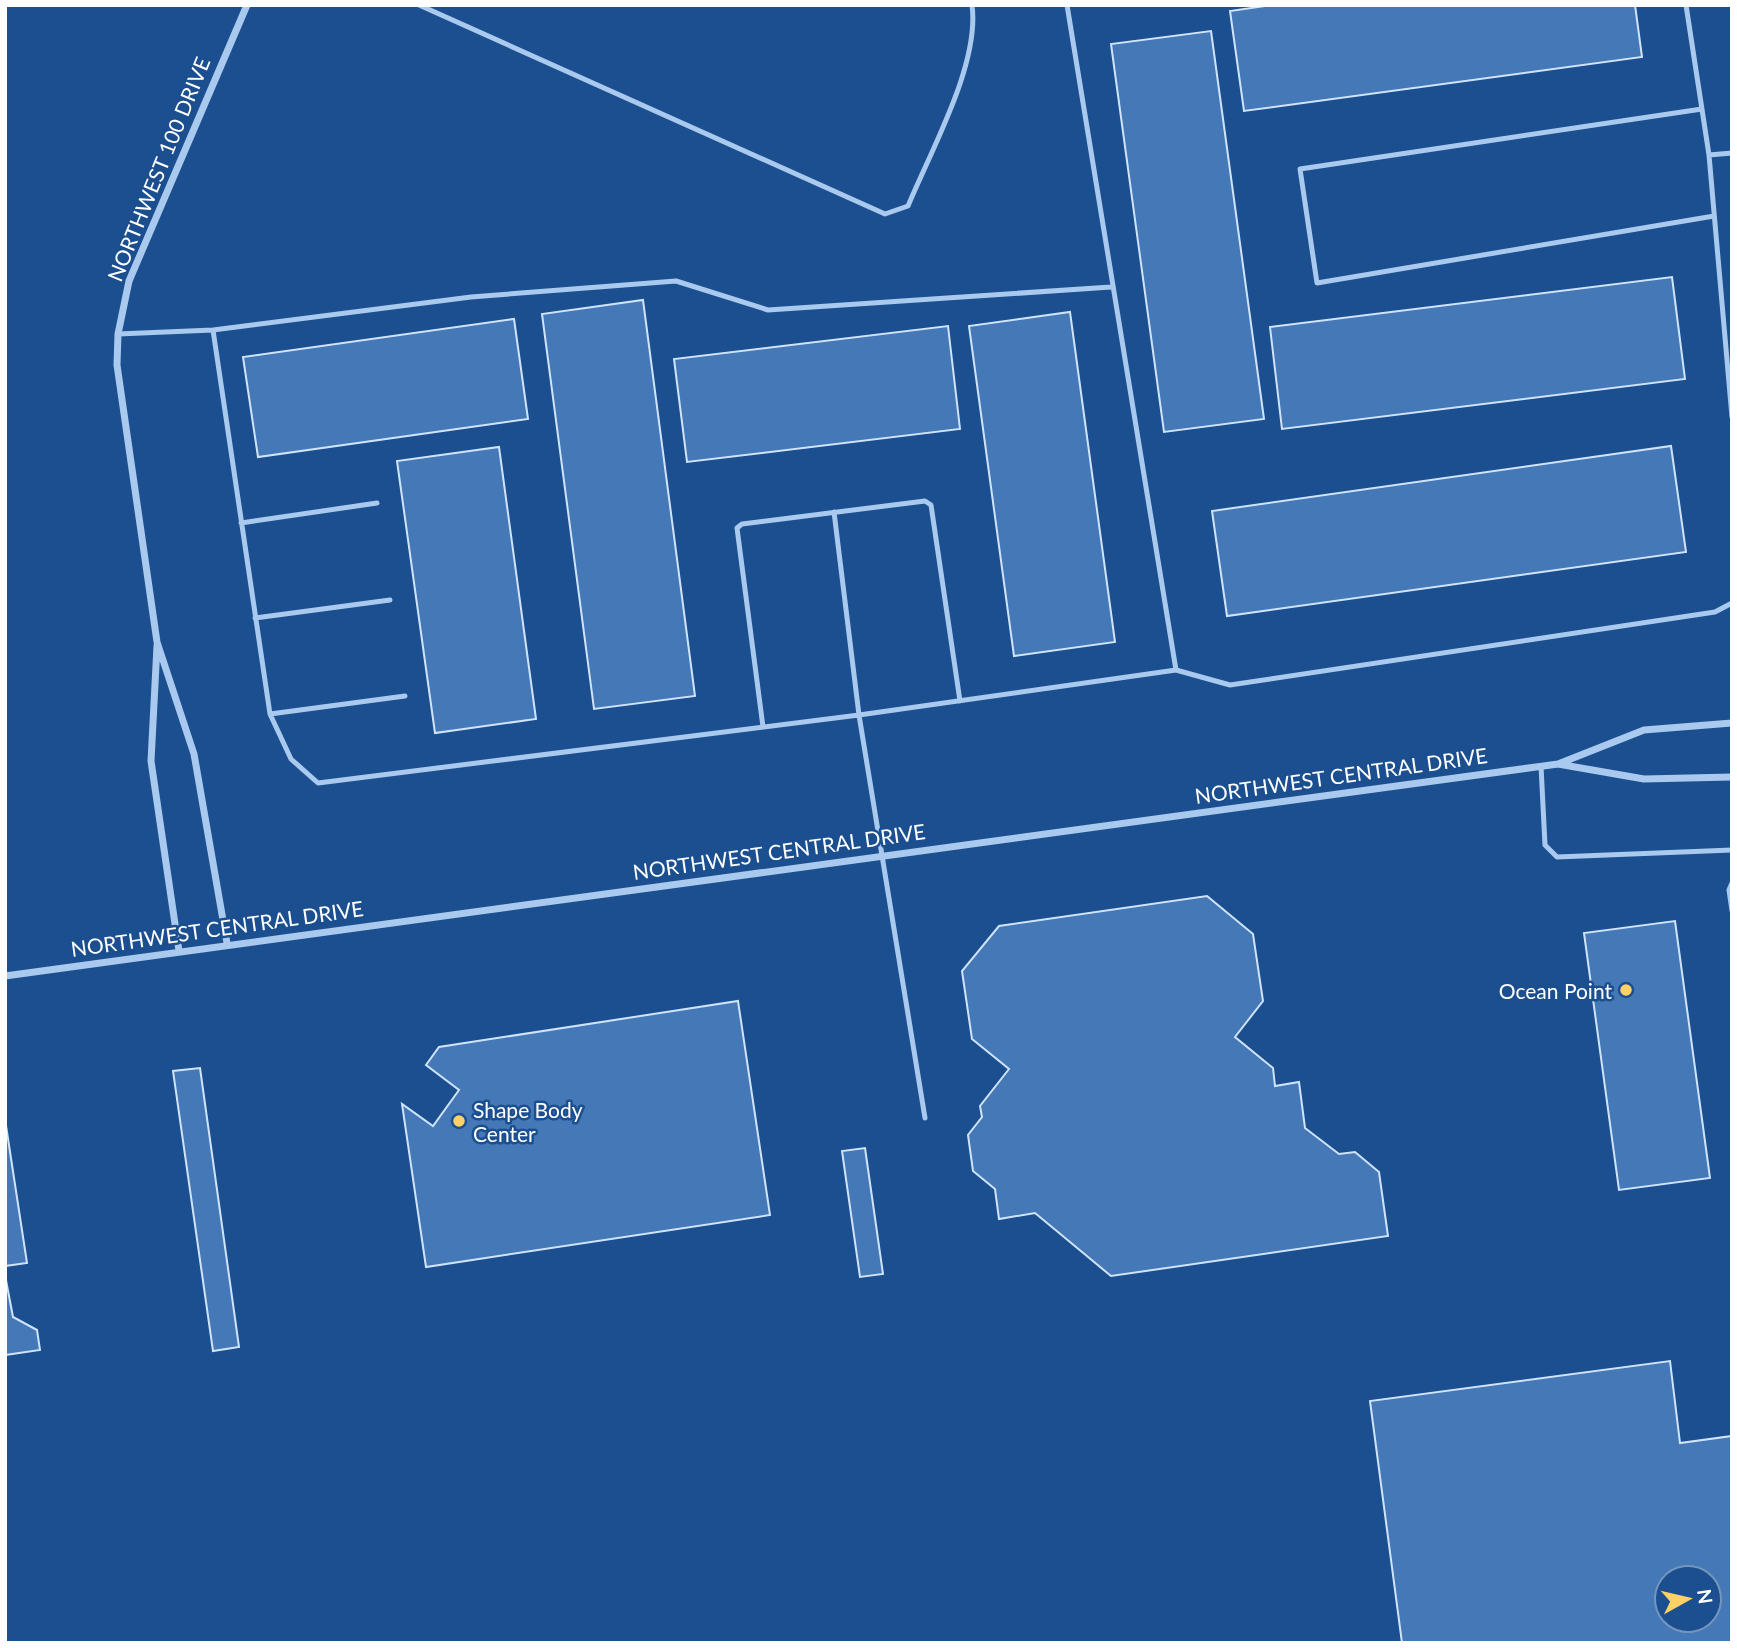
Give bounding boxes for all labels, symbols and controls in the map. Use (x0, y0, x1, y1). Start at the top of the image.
street label: NORTHWEST 100 DRIVE (102, 53, 214, 285)
street label: NORTHWEST CENTRAL DRIVE (1193, 742, 1489, 808)
street label: NORTHWEST CENTRAL DRIVE (631, 818, 927, 884)
street label: NORTHWEST CENTRAL DRIVE (69, 895, 365, 961)
place label: Ocean Point (1499, 978, 1612, 1003)
marker: Ocean Point (1618, 982, 1634, 998)
place label: Shape Body Center (473, 1097, 583, 1146)
marker: Shape Body Center (451, 1113, 467, 1129)
north arrow (1653, 1564, 1723, 1634)
text: N (1693, 1588, 1718, 1605)

